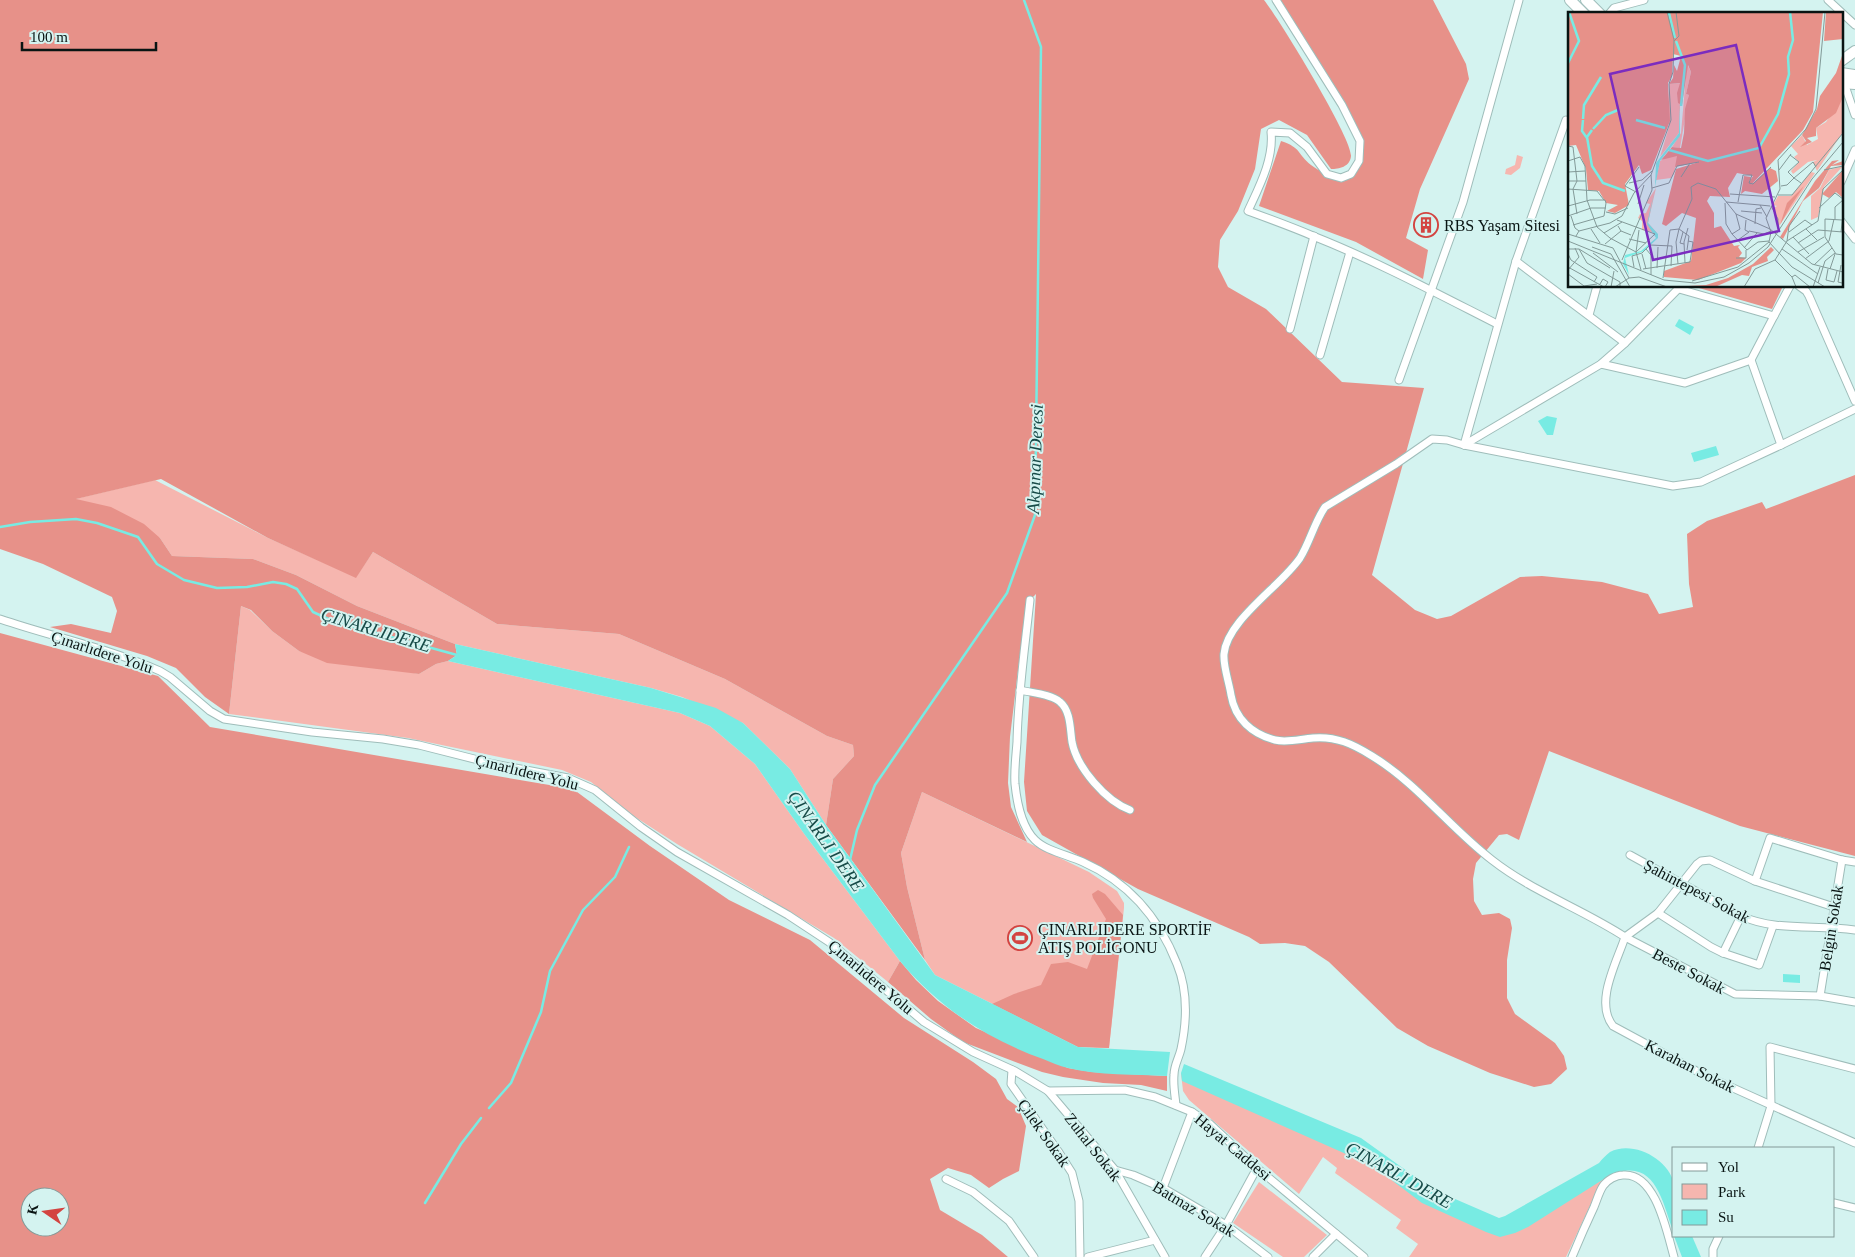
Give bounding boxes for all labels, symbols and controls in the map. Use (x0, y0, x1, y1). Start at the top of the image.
inset map (1568, 12, 1842, 288)
scale bar (22, 20, 156, 52)
text: 100 m (30, 29, 68, 45)
building icon: RBS Yaşam Sitesi (1413, 212, 1439, 238)
place label: RBS Yaşam Sitesi (1444, 217, 1561, 235)
water label: Akpınar Deresi (1023, 404, 1047, 515)
water label: ÇINARLIDERE (319, 604, 433, 656)
street label: Çınarlıdere Yolu (49, 628, 155, 677)
street label: Çınarlıdere Yolu (473, 751, 580, 794)
water label: ÇINARLI DERE (784, 787, 868, 895)
street label: Şahintepesi Sokak (1641, 856, 1753, 927)
street label: Belgin Sokak (1816, 884, 1847, 972)
place label: ÇINARLIDERE SPORTİF ATIŞ POLİGONU (1038, 921, 1212, 957)
sports icon: ÇINARLIDERE SPORTİF ATIŞ POLİGONU (1007, 925, 1033, 951)
street label: Çınarlıdere Yolu (824, 936, 917, 1018)
street label: Beste Sokak (1650, 945, 1728, 997)
street label: Karahan Sokak (1642, 1036, 1738, 1096)
street label: Çilek Sokak (1014, 1096, 1074, 1171)
street label: Zuhal Sokak (1061, 1110, 1125, 1184)
street label: Hayat Caddesi (1191, 1110, 1275, 1185)
water label: ÇINARLI DERE (1342, 1138, 1456, 1212)
legend (1672, 1147, 1835, 1237)
text: Yol (1718, 1159, 1739, 1175)
street label: Batmaz Sokak (1150, 1178, 1238, 1240)
text: Park (1718, 1184, 1746, 1200)
north arrow (20, 1187, 70, 1237)
text: K (24, 1202, 41, 1216)
text: Su (1718, 1209, 1734, 1225)

